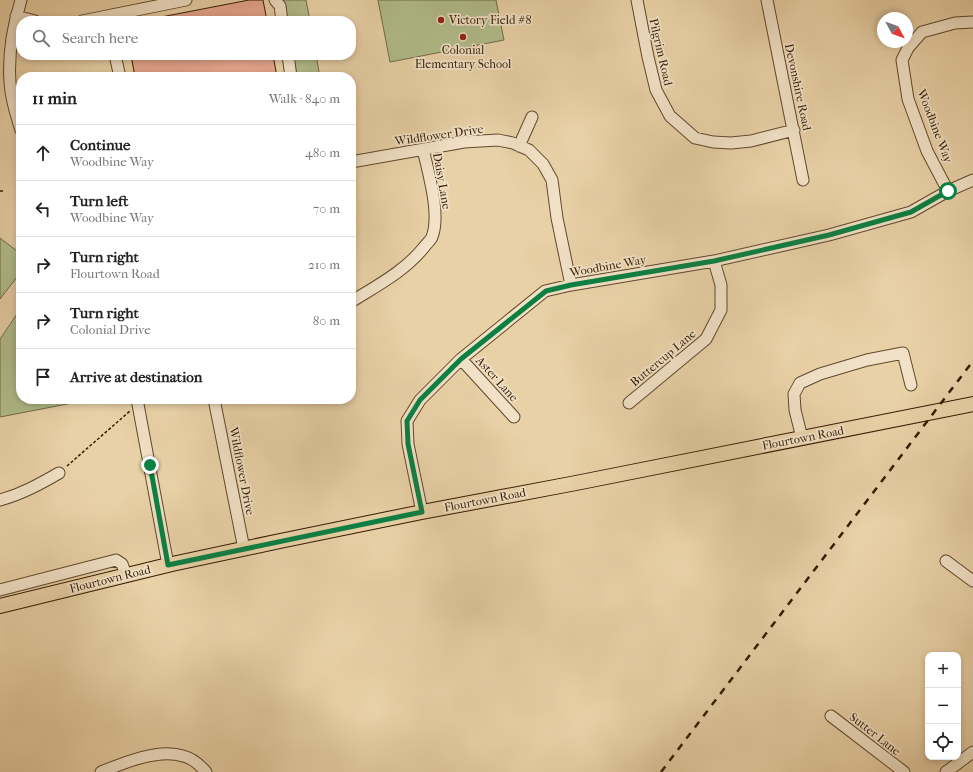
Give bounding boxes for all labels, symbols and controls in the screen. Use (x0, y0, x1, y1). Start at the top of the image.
north arrow (877, 12, 913, 48)
place label: Victory Field #8 (448, 13, 532, 27)
marker: Victory Field #8 (436, 15, 446, 25)
search box (16, 16, 356, 60)
street label: Pilgrim Road (646, 17, 676, 87)
icon: search (30, 27, 52, 49)
text: Search here (62, 29, 138, 47)
marker: Colonial Elementary School (458, 32, 468, 42)
street label: Devonshire Road (782, 42, 814, 132)
place label: Colonial Elementary School (415, 43, 512, 71)
street label: Woodbine Way (914, 86, 956, 165)
text: 11 min (32, 88, 77, 108)
text: Walk · 840 m (269, 91, 340, 106)
street label: Wildflower Drive (393, 122, 484, 148)
text: Continue (70, 136, 130, 154)
icon: ahead (32, 142, 54, 164)
text: 480 m (305, 145, 340, 160)
street label: Daisy Lane (430, 152, 454, 210)
text: Woodbine Way (70, 154, 154, 169)
route start (939, 182, 957, 200)
text: Turn left (70, 192, 128, 210)
icon: left (32, 198, 54, 220)
text: 70 m (313, 201, 340, 216)
text: Woodbine Way (70, 210, 154, 225)
text: Turn right (70, 248, 139, 266)
street label: Woodbine Way (568, 252, 648, 280)
icon: right (32, 254, 54, 276)
text: 210 m (308, 257, 340, 272)
text: Flourtown Road (70, 266, 160, 281)
text: Turn right (70, 304, 139, 322)
icon: right (32, 310, 54, 332)
text: 80 m (313, 313, 340, 328)
text: Colonial Drive (70, 322, 151, 337)
street label: Buttercup Lane (627, 327, 699, 389)
street label: Aster Lane (472, 353, 521, 404)
icon: arrive (32, 366, 54, 388)
text: Arrive at destination (70, 368, 202, 386)
street label: Flourtown Road (761, 423, 846, 453)
street label: Wildflower Drive (226, 425, 257, 516)
route end (141, 456, 159, 474)
street label: Flourtown Road (443, 485, 528, 515)
street label: Flourtown Road (68, 562, 152, 596)
map controls (925, 652, 961, 760)
button: + (925, 652, 961, 688)
button: − (925, 688, 961, 724)
street label: Sutter Lane (847, 710, 903, 758)
button: locate (925, 724, 961, 760)

